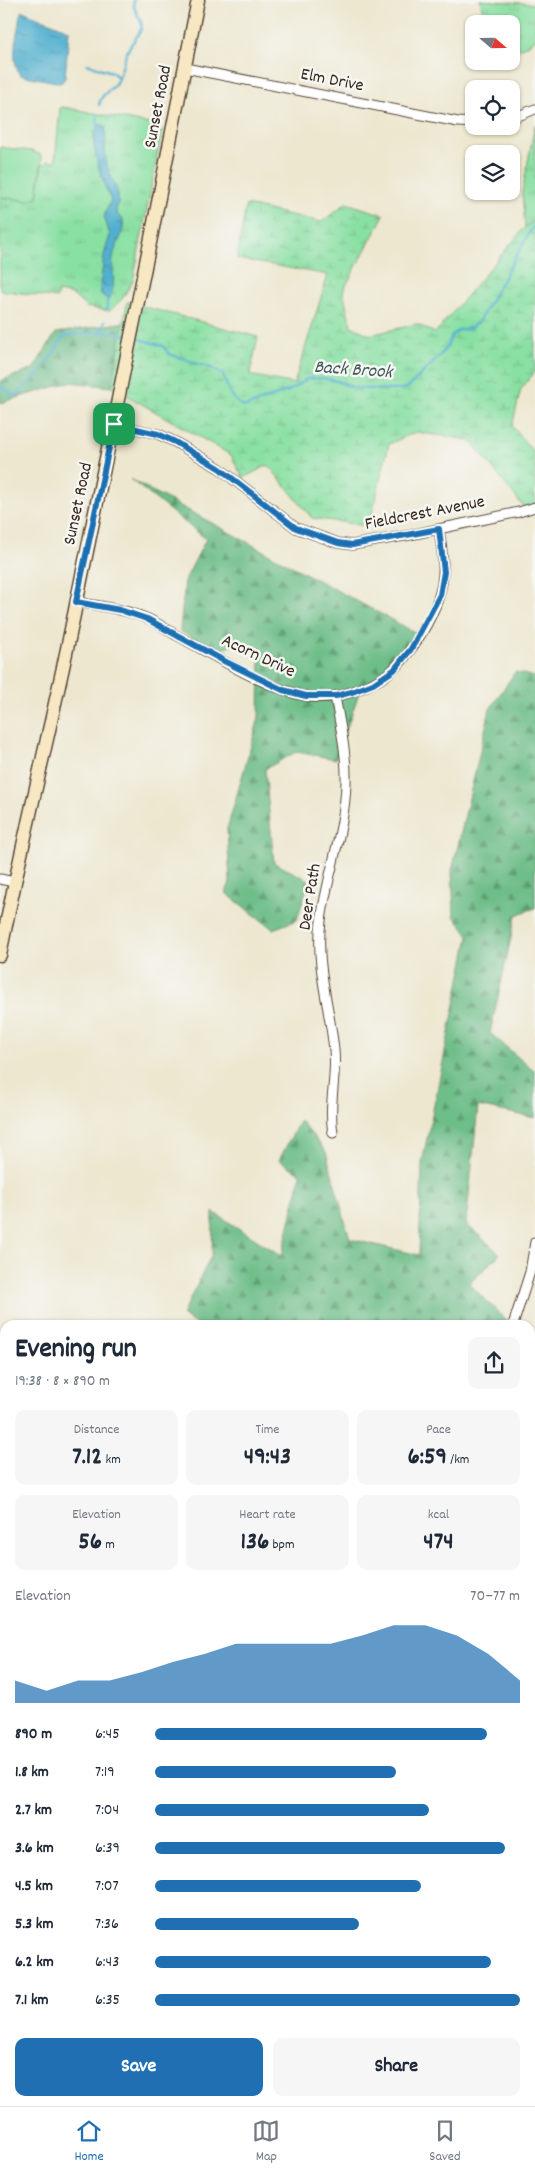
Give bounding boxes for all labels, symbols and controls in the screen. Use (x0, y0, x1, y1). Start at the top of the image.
north arrow (465, 15, 520, 70)
map controls (465, 15, 520, 200)
street label: Sunset Road (139, 63, 179, 151)
street label: Elm Drive (298, 63, 366, 99)
button: locate (465, 80, 520, 135)
button: layers (465, 145, 520, 200)
water label: Back Brook (313, 355, 395, 387)
pin (93, 403, 135, 445)
icon: arrive (100, 410, 128, 438)
street label: Sunset Road (58, 460, 100, 548)
street label: Fieldcrest Avenue (363, 490, 487, 538)
street label: Acorn Drive (217, 629, 299, 685)
street label: Deer Path (293, 862, 329, 932)
text: Evening run (15, 1331, 137, 1371)
button: share (468, 1337, 520, 1389)
text: 19:38 · 8 × 890 m (15, 1370, 110, 1393)
text: Distance (74, 1420, 119, 1440)
text: Time (256, 1420, 279, 1440)
text: Pace (426, 1420, 451, 1440)
text: 7.12 (72, 1440, 102, 1476)
text: 49:43 (244, 1440, 291, 1476)
text: 6:59 (408, 1440, 447, 1476)
text: km (102, 1450, 121, 1470)
text: /km (447, 1450, 470, 1470)
text: Elevation (72, 1505, 121, 1525)
text: Heart rate (239, 1505, 296, 1525)
text: kcal (428, 1505, 449, 1525)
text: 56 (78, 1525, 102, 1561)
text: 136 (240, 1525, 269, 1561)
text: 474 (423, 1525, 454, 1561)
text: m (102, 1535, 115, 1555)
text: bpm (269, 1535, 295, 1555)
text: Elevation (15, 1585, 71, 1608)
text: 70–77 m (470, 1585, 520, 1608)
text: 890 m (15, 1723, 52, 1746)
text: 6:45 (95, 1723, 120, 1746)
text: 1.8 km (15, 1761, 49, 1784)
text: 7:19 (95, 1761, 115, 1784)
text: 2.7 km (15, 1799, 52, 1822)
text: 7:04 (95, 1799, 119, 1822)
text: 3.6 km (15, 1837, 54, 1860)
text: 6:39 (95, 1837, 120, 1860)
text: 4.5 km (15, 1875, 53, 1898)
text: 7:07 (95, 1875, 119, 1898)
text: 5.3 km (15, 1913, 53, 1936)
text: 7:36 (95, 1913, 119, 1936)
text: 6.2 km (15, 1951, 54, 1974)
text: 6:43 (95, 1951, 119, 1974)
text: 7.1 km (15, 1989, 49, 2012)
text: 6:35 (95, 1989, 120, 2012)
button: Save (15, 2038, 263, 2096)
button: Share (273, 2038, 520, 2096)
tab: Home (74, 2117, 104, 2167)
tab: Map (252, 2117, 280, 2167)
tab: Saved (429, 2117, 461, 2167)

